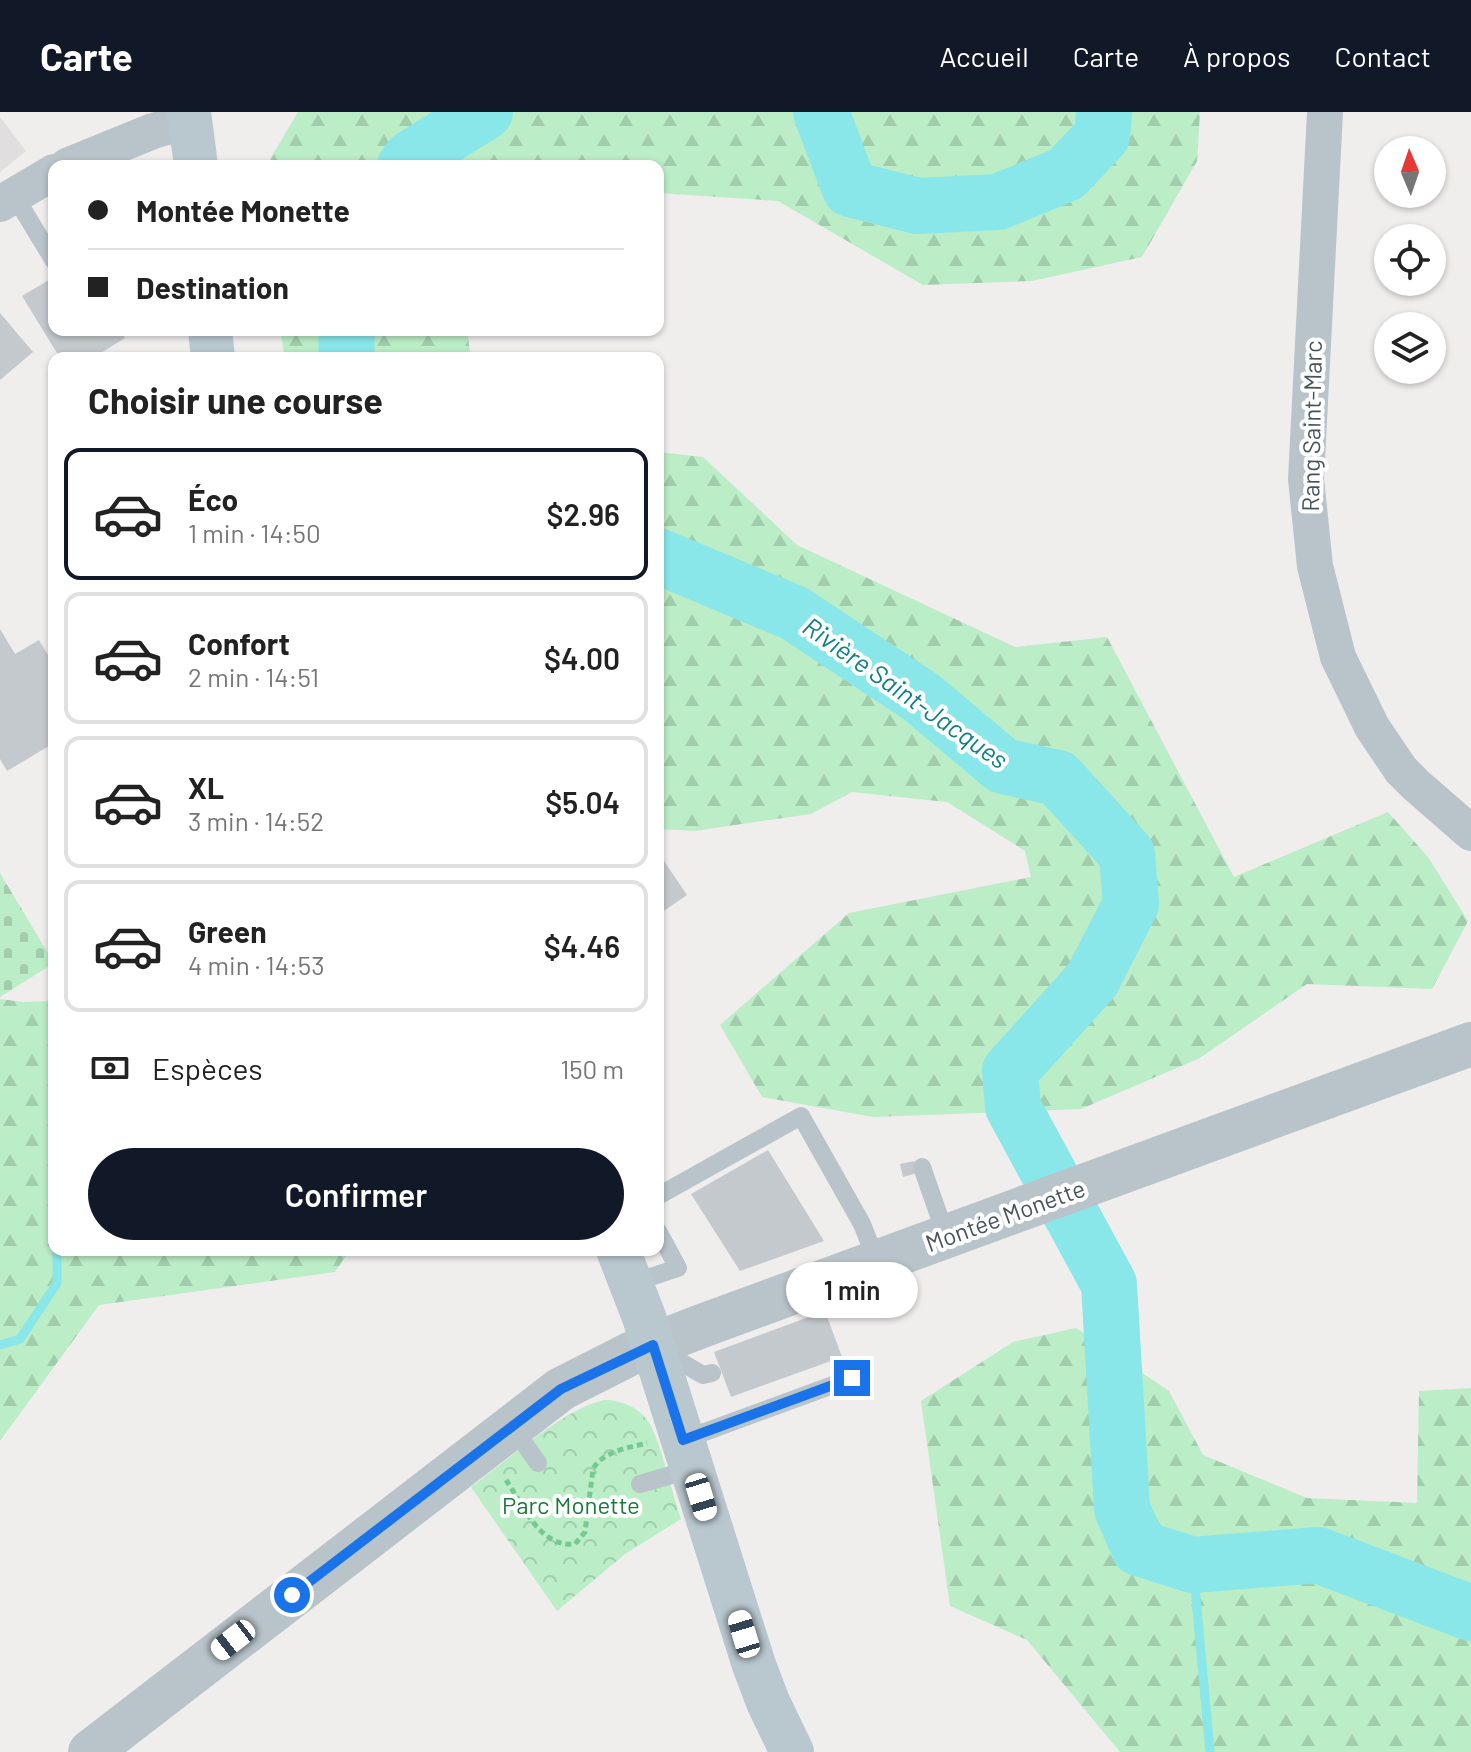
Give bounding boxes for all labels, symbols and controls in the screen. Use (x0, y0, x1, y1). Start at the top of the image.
text: Carte (40, 33, 133, 79)
text: Accueil (939, 39, 1029, 73)
text: Carte (1073, 39, 1139, 73)
text: À propos (1183, 39, 1290, 73)
text: Contact (1334, 39, 1431, 73)
north arrow (1374, 136, 1446, 208)
map controls (1374, 136, 1446, 384)
text: Montée Monette (136, 192, 350, 228)
button: locate (1374, 224, 1446, 296)
text: Destination (136, 269, 289, 305)
button: layers (1374, 312, 1446, 384)
street label: Rang Saint-Marc (1295, 340, 1327, 512)
text: Choisir une course (88, 378, 383, 421)
icon: car (92, 478, 164, 550)
text: Éco (188, 481, 238, 517)
text: $2.96 (547, 496, 620, 532)
text: 1 min · 14:50 (188, 517, 321, 548)
water label: Rivière Saint-Jacques (798, 610, 1014, 774)
icon: car (92, 622, 164, 694)
text: Confort (188, 625, 290, 661)
text: $4.00 (544, 640, 620, 676)
text: 2 min · 14:51 (188, 661, 319, 692)
icon: car (92, 766, 164, 838)
text: XL (188, 769, 224, 805)
text: $5.04 (545, 784, 620, 820)
text: 3 min · 14:52 (188, 805, 324, 836)
icon: car (92, 910, 164, 982)
text: Green (188, 913, 267, 949)
text: $4.46 (544, 928, 620, 964)
text: 4 min · 14:53 (188, 949, 325, 980)
icon: cash (88, 1046, 132, 1090)
text: Espèces (152, 1050, 263, 1086)
text: 150 m (560, 1053, 624, 1084)
button: Confirmer (88, 1148, 624, 1240)
street label: Montée Monette (921, 1173, 1089, 1257)
callout: 1 min (786, 1262, 918, 1318)
text: 1 min (824, 1274, 880, 1305)
route end (834, 1360, 870, 1396)
car (683, 1471, 719, 1523)
park label: Parc Monette (502, 1490, 640, 1519)
route start (274, 1577, 310, 1613)
car (726, 1608, 762, 1660)
car (207, 1616, 259, 1664)

